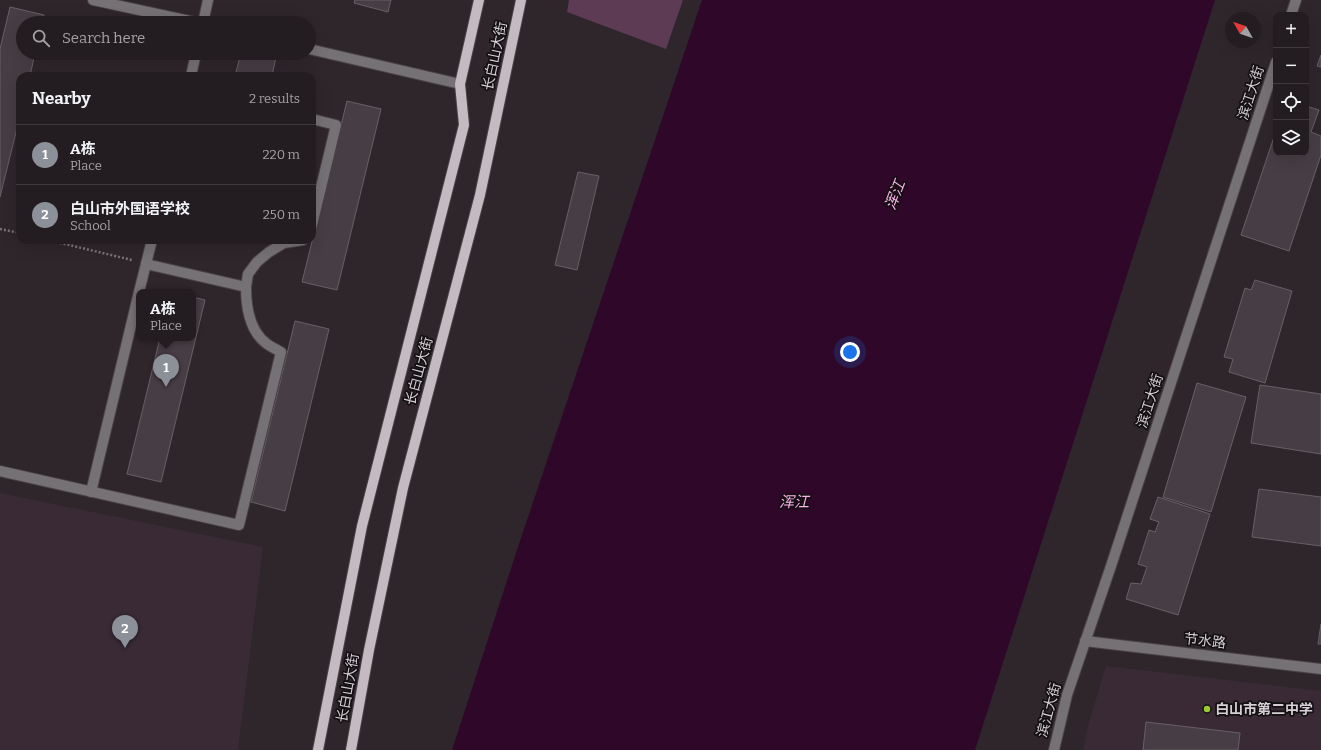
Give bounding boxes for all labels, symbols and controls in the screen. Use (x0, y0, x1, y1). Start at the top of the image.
north arrow (1225, 12, 1261, 48)
map controls (1273, 12, 1309, 156)
button: + (1273, 12, 1309, 48)
search box (16, 16, 316, 60)
street label: 长白山大街 (479, 20, 511, 92)
icon: search (30, 27, 52, 49)
text: Search here (62, 29, 145, 47)
button: − (1273, 48, 1309, 84)
street label: 滨江大街 (1234, 64, 1268, 122)
button: locate (1273, 84, 1309, 120)
text: Nearby (32, 88, 91, 109)
text: 2 results (249, 91, 300, 106)
button: layers (1273, 120, 1309, 156)
text: A栋 (70, 140, 96, 158)
text: 1 (42, 147, 48, 162)
text: 220 m (263, 147, 300, 162)
text: Place (70, 158, 102, 173)
water label: 浑江 (881, 176, 909, 212)
text: 白山市外国语学校 (70, 200, 190, 218)
text: 2 (41, 207, 49, 222)
text: 250 m (263, 207, 300, 222)
text: School (70, 218, 111, 233)
popup (136, 289, 196, 341)
text: A栋 (150, 300, 176, 318)
text: Place (150, 318, 182, 333)
street label: 长白山大街 (402, 335, 436, 407)
your location (840, 342, 860, 362)
pin: 1 (153, 354, 179, 387)
street label: 滨江大街 (1133, 372, 1167, 430)
water label: 浑江 (779, 493, 811, 511)
pin: 2 (112, 615, 138, 648)
street label: 节水路 (1183, 630, 1227, 652)
street label: 长白山大街 (334, 652, 362, 724)
street label: 滨江大街 (1034, 681, 1064, 739)
place label: 白山市第二中学 (1215, 701, 1313, 718)
marker: 白山市第二中学 (1202, 704, 1212, 714)

